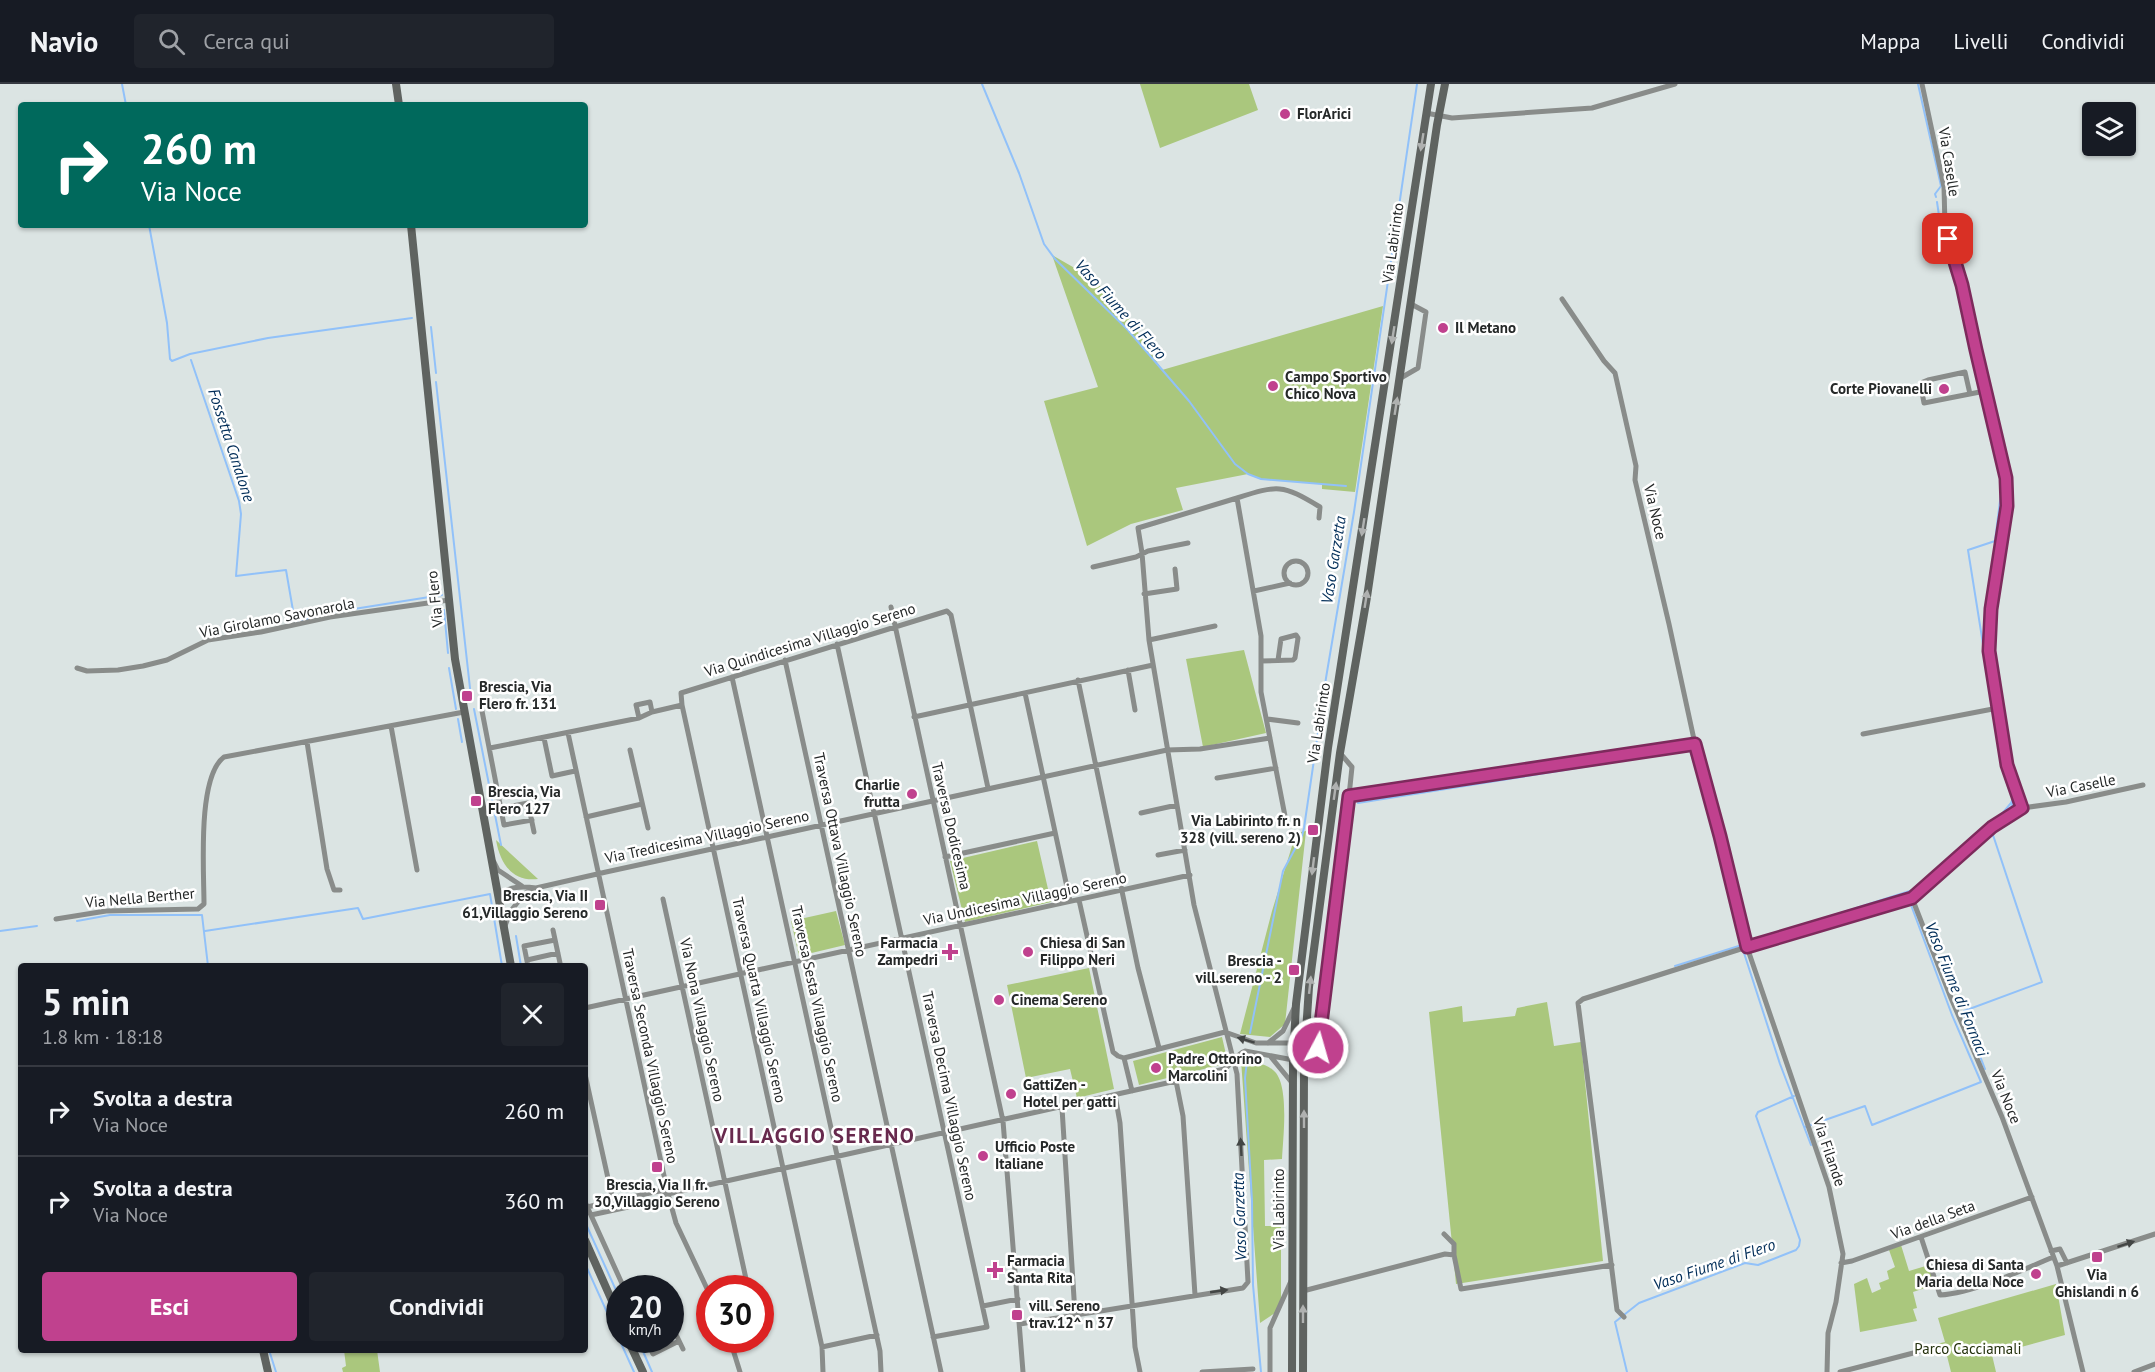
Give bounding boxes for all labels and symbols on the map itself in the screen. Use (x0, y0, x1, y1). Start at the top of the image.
place label: FlorArici (1297, 104, 1351, 123)
marker: FlorArici (1278, 107, 1292, 121)
street label: Via Caselle (1934, 125, 1964, 198)
one-way arrow (1417, 132, 1426, 151)
street label: Via Labirinto (1377, 201, 1408, 285)
pin (1922, 213, 1973, 264)
water label: Vaso Fiume di Flero (1071, 255, 1171, 363)
place label: Il Metano (1455, 318, 1516, 337)
marker: Il Metano (1436, 321, 1450, 335)
one-way arrow (1388, 325, 1397, 344)
place label: Campo Sportivo Chico Nova (1285, 367, 1387, 403)
marker: Campo Sportivo Chico Nova (1266, 379, 1280, 393)
place label: Corte Piovanelli (1830, 379, 1932, 398)
marker: Corte Piovanelli (1937, 382, 1951, 396)
water label: Fossetta Canalone (204, 386, 260, 505)
one-way arrow (1392, 397, 1401, 416)
street label: Via Noce (1640, 481, 1671, 541)
water label: Vaso Garzetta (1316, 514, 1350, 605)
one-way arrow (1359, 518, 1368, 537)
street label: Via Flero (422, 570, 447, 629)
one-way arrow (1362, 589, 1371, 608)
street label: Via Girolamo Savonarola (197, 593, 356, 642)
street label: Via Quindicesima Villaggio Sereno (701, 598, 918, 681)
place label: Brescia, Via Flero fr. 131 (479, 677, 557, 713)
street label: Via Labirinto (1303, 681, 1334, 766)
marker: Brescia, Via Flero fr. 131 (460, 689, 474, 703)
street label: Traversa Ottava Villaggio Sereno (810, 751, 871, 959)
street label: Traversa Dodicesima (928, 760, 975, 892)
street label: Via Caselle (2044, 769, 2117, 802)
place label: Charlie frutta (855, 775, 900, 811)
place label: Brescia, Via Flero 127 (488, 782, 561, 818)
one-way arrow (1330, 782, 1339, 801)
marker: Charlie frutta (905, 787, 919, 801)
marker: Brescia, Via Flero 127 (469, 794, 483, 808)
street label: Via Tredicesima Villaggio Sereno (602, 806, 811, 868)
place label: Via Labirinto fr. n 328 (vill. sereno 2) (1180, 811, 1301, 847)
marker: Via Labirinto fr. n 328 (vill. sereno 2) (1306, 823, 1320, 837)
one-way arrow (1309, 856, 1318, 875)
street label: Via Undicesima Villaggio Sereno (921, 868, 1128, 930)
street label: Via Nella Berther (83, 883, 196, 912)
place label: Brescia, Via II 61,Villaggio Sereno (462, 886, 588, 922)
street label: Traversa Quarta Villaggio Sereno (728, 895, 791, 1104)
marker: Brescia, Via II 61,Villaggio Sereno (593, 898, 607, 912)
street label: Traversa Sesta Villaggio Sereno (787, 904, 848, 1104)
water label: Vaso Fiume di Fornaci (1921, 919, 1993, 1060)
place label: Farmacia Zampedri (877, 933, 938, 969)
place label: Chiesa di San Filippo Neri (1040, 933, 1125, 969)
street label: Via Nona Villaggio Sereno (676, 935, 729, 1103)
marker: Farmacia Zampedri (943, 945, 957, 959)
marker: Chiesa di San Filippo Neri (1021, 945, 1035, 959)
street label: Traversa Seconda Villaggio Sereno (618, 947, 683, 1165)
place label: Brescia - vill.sereno - 2 (1195, 951, 1282, 987)
marker: Brescia - vill.sereno - 2 (1287, 963, 1301, 977)
one-way arrow (1305, 975, 1315, 994)
street label: Traversa Decima Villaggio Sereno (918, 989, 981, 1202)
place label: Cinema Sereno (1011, 990, 1107, 1009)
marker: Cinema Sereno (992, 993, 1006, 1007)
position arrow (1286, 1016, 1350, 1080)
one-way arrow (1237, 1035, 1255, 1044)
place label: Padre Ottorino Marcolini (1168, 1049, 1262, 1085)
marker: Padre Ottorino Marcolini (1149, 1061, 1163, 1075)
street label: Via Noce (1987, 1066, 2026, 1126)
place label: GattiZen - Hotel per gatti (1023, 1075, 1116, 1111)
marker: GattiZen - Hotel per gatti (1004, 1087, 1018, 1101)
one-way arrow (1299, 1109, 1309, 1128)
street label: Via Filande (1809, 1114, 1850, 1189)
district label: VILLAGGIO SERENO (714, 1122, 915, 1149)
place label: Ufficio Poste Italiane (995, 1137, 1075, 1173)
one-way arrow (1236, 1138, 1246, 1157)
marker: Ufficio Poste Italiane (976, 1149, 990, 1163)
marker: Brescia, Via II fr. 30,Villaggio Sereno (650, 1160, 664, 1174)
street label: Via Labirinto (1269, 1168, 1288, 1251)
water label: Vaso Garzetta (1227, 1172, 1251, 1262)
place label: Brescia, Via II fr. 30,Villaggio Sereno (594, 1175, 720, 1211)
street label: Via della Seta (1887, 1196, 1977, 1244)
water label: Vaso Fiume di Flero (1650, 1234, 1778, 1294)
one-way arrow (2117, 1238, 2135, 1248)
marker: Via Ghislandi n 6 (2090, 1250, 2104, 1264)
place label: Farmacia Santa Rita (1007, 1251, 1073, 1287)
place label: Chiesa di Santa Maria della Noce (1916, 1255, 2024, 1291)
marker: Farmacia Santa Rita (988, 1263, 1002, 1277)
place label: Via Ghislandi n 6 (2055, 1265, 2139, 1301)
marker: Chiesa di Santa Maria della Noce (2029, 1267, 2043, 1281)
speed limit sign: 30 (696, 1275, 774, 1353)
one-way arrow (1209, 1287, 1228, 1296)
place label: vill. Sereno trav.12^ n 37 (1028, 1296, 1114, 1332)
one-way arrow (1298, 1304, 1308, 1323)
marker: vill. Sereno trav.12^ n 37 (1010, 1308, 1024, 1322)
park label: Parco Cacciamali (1914, 1339, 2022, 1358)

